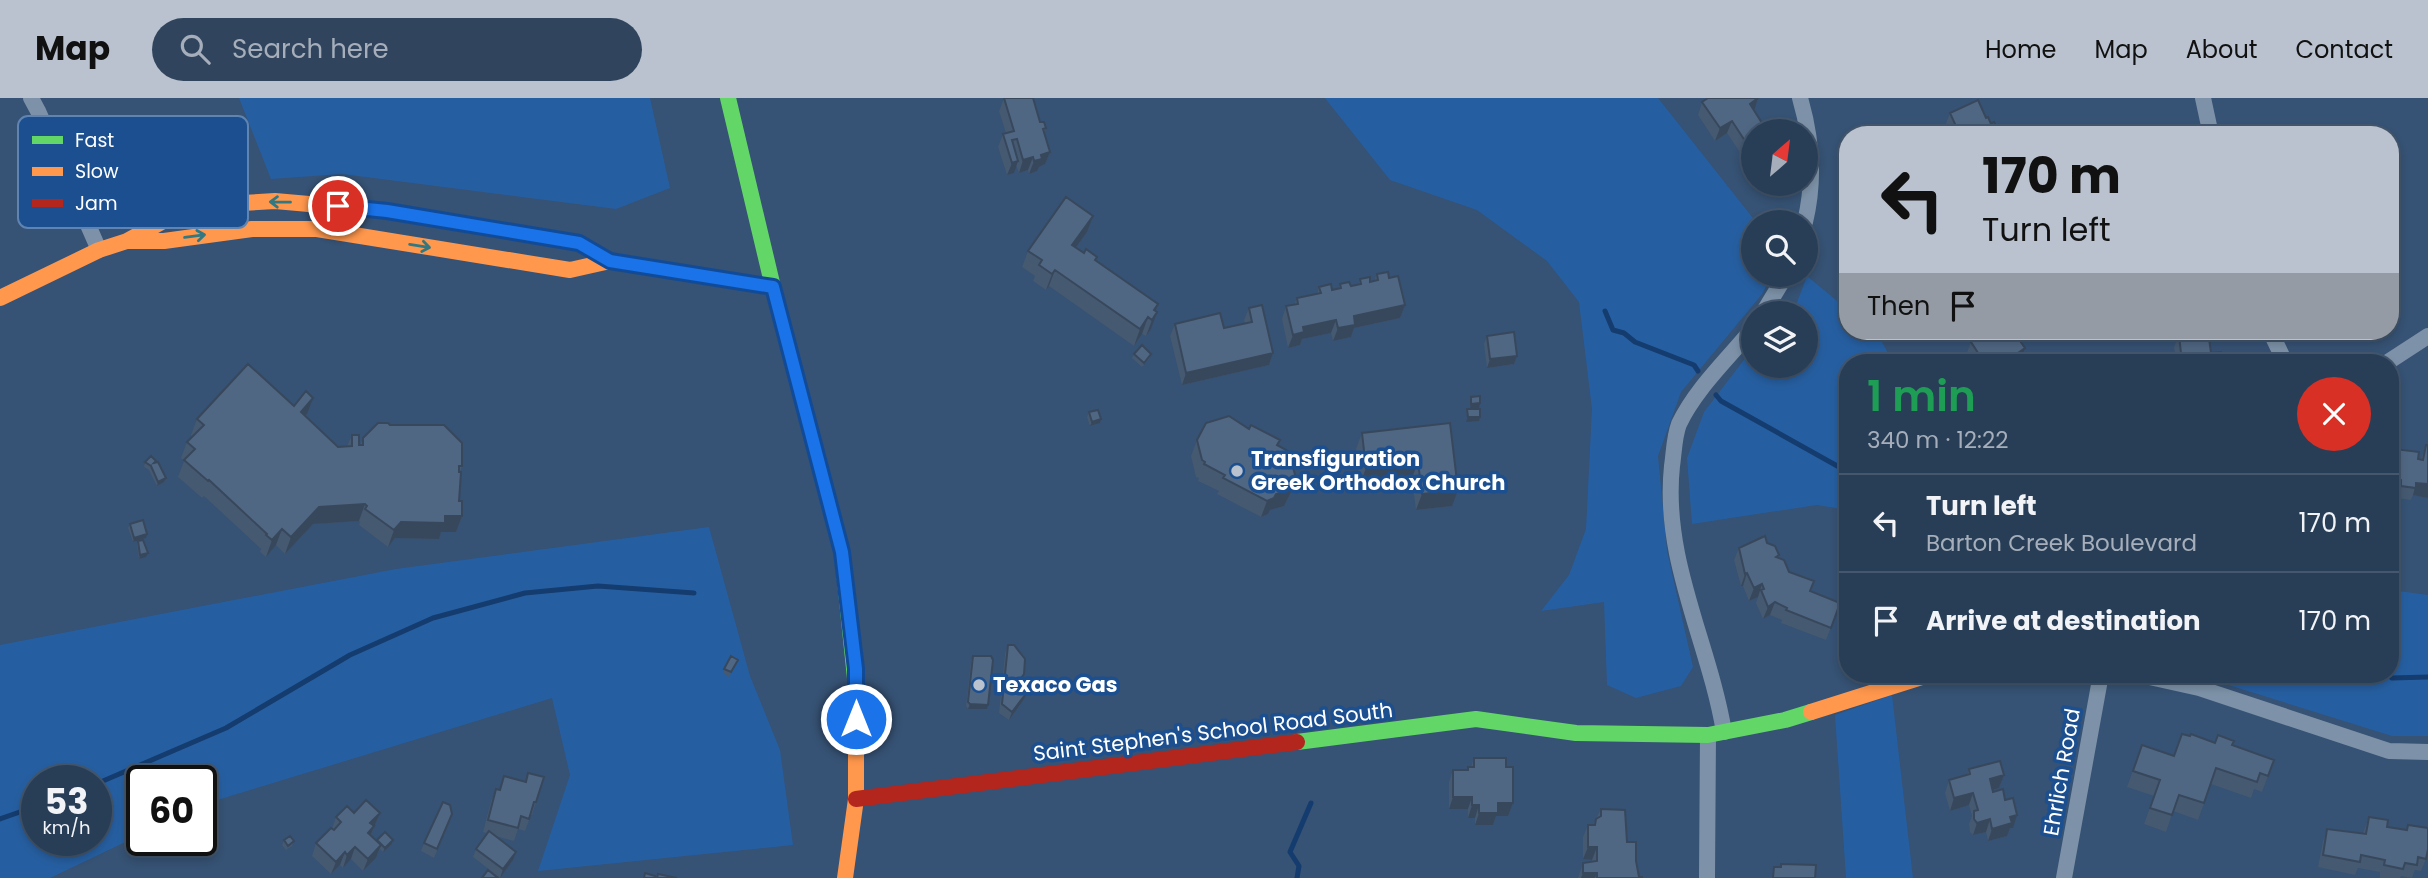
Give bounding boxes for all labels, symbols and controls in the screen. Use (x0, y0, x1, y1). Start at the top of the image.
search box (152, 18, 642, 81)
text: Map (35, 25, 110, 72)
icon: search (176, 30, 214, 68)
text: Search here (232, 31, 389, 67)
text: Home (1985, 33, 2057, 66)
text: Map (2095, 33, 2148, 66)
text: About (2186, 33, 2257, 66)
text: Contact (2295, 33, 2393, 66)
legend (18, 116, 248, 228)
north arrow (1741, 119, 1818, 196)
map controls (1741, 119, 1818, 378)
text: Fast (75, 127, 114, 154)
text: 170 m (1982, 142, 2121, 210)
icon: left (1867, 154, 1958, 245)
text: Slow (75, 158, 119, 185)
pin (308, 176, 368, 236)
icon: arrive (319, 187, 357, 225)
text: Jam (75, 190, 117, 217)
one-way arrow (269, 195, 292, 208)
text: Turn left (1982, 207, 2111, 252)
button: search (1741, 210, 1818, 287)
one-way arrow (183, 230, 205, 243)
one-way arrow (408, 240, 431, 253)
icon: arrive (1944, 287, 1982, 325)
text: Then (1867, 288, 1930, 324)
button: layers (1741, 301, 1818, 378)
text: 1 min (1867, 367, 1976, 426)
button: close (2297, 377, 2371, 451)
text: 340 m · 12:22 (1867, 424, 2008, 456)
place label: Transfiguration Greek Orthodox Church (1251, 444, 1505, 497)
marker: Transfiguration Greek Orthodox Church (1229, 463, 1245, 479)
text: Turn left (1926, 488, 2037, 524)
icon: left (1867, 504, 1905, 542)
text: 170 m (2298, 505, 2371, 541)
text: Barton Creek Boulevard (1926, 527, 2197, 559)
icon: arrive (1867, 602, 1905, 640)
text: Arrive at destination (1926, 603, 2201, 639)
text: 170 m (2298, 603, 2371, 639)
place label: Texaco Gas (993, 670, 1117, 699)
marker: Texaco Gas (971, 677, 987, 693)
position arrow (819, 682, 893, 756)
street label: Saint Stephen's School Road South (1031, 695, 1394, 768)
street label: Ehrlich Road (2036, 706, 2087, 838)
speed limit sign: 60 (126, 765, 217, 856)
text: 53 (45, 777, 88, 826)
text: km/h (43, 815, 90, 840)

